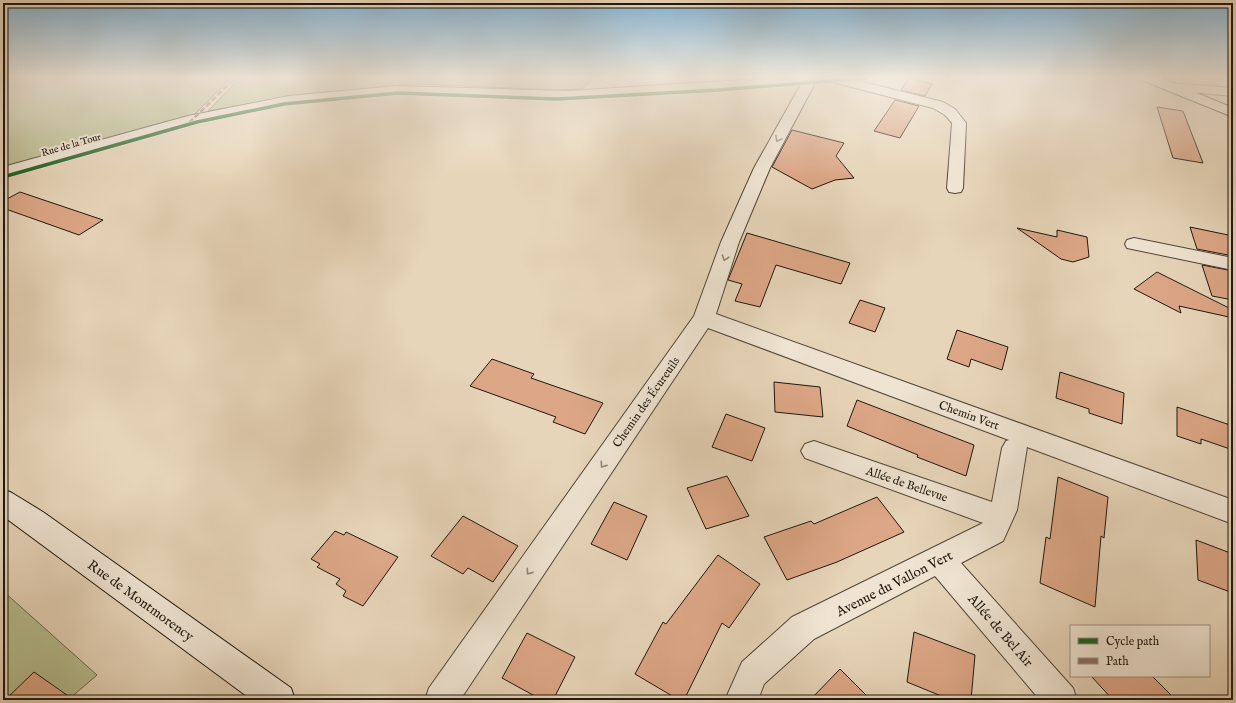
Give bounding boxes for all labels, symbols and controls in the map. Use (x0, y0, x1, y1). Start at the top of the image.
street label: Rue de la Tour (40, 131, 103, 160)
one-way arrow (775, 135, 783, 142)
one-way arrow (721, 254, 730, 261)
street label: Chemin des Écureuils (609, 353, 683, 451)
street label: Chemin Vert (937, 398, 1001, 433)
one-way arrow (600, 461, 608, 468)
street label: Allée de Bellevue (863, 463, 950, 506)
street label: Avenue du Vallon Vert (832, 547, 956, 622)
street label: Rue de Montmorency (84, 556, 197, 646)
one-way arrow (526, 568, 534, 575)
street label: Allée de Bel Air (963, 590, 1037, 671)
legend (1070, 625, 1210, 677)
text: Cycle path (1106, 634, 1160, 650)
text: Path (1106, 654, 1129, 669)

